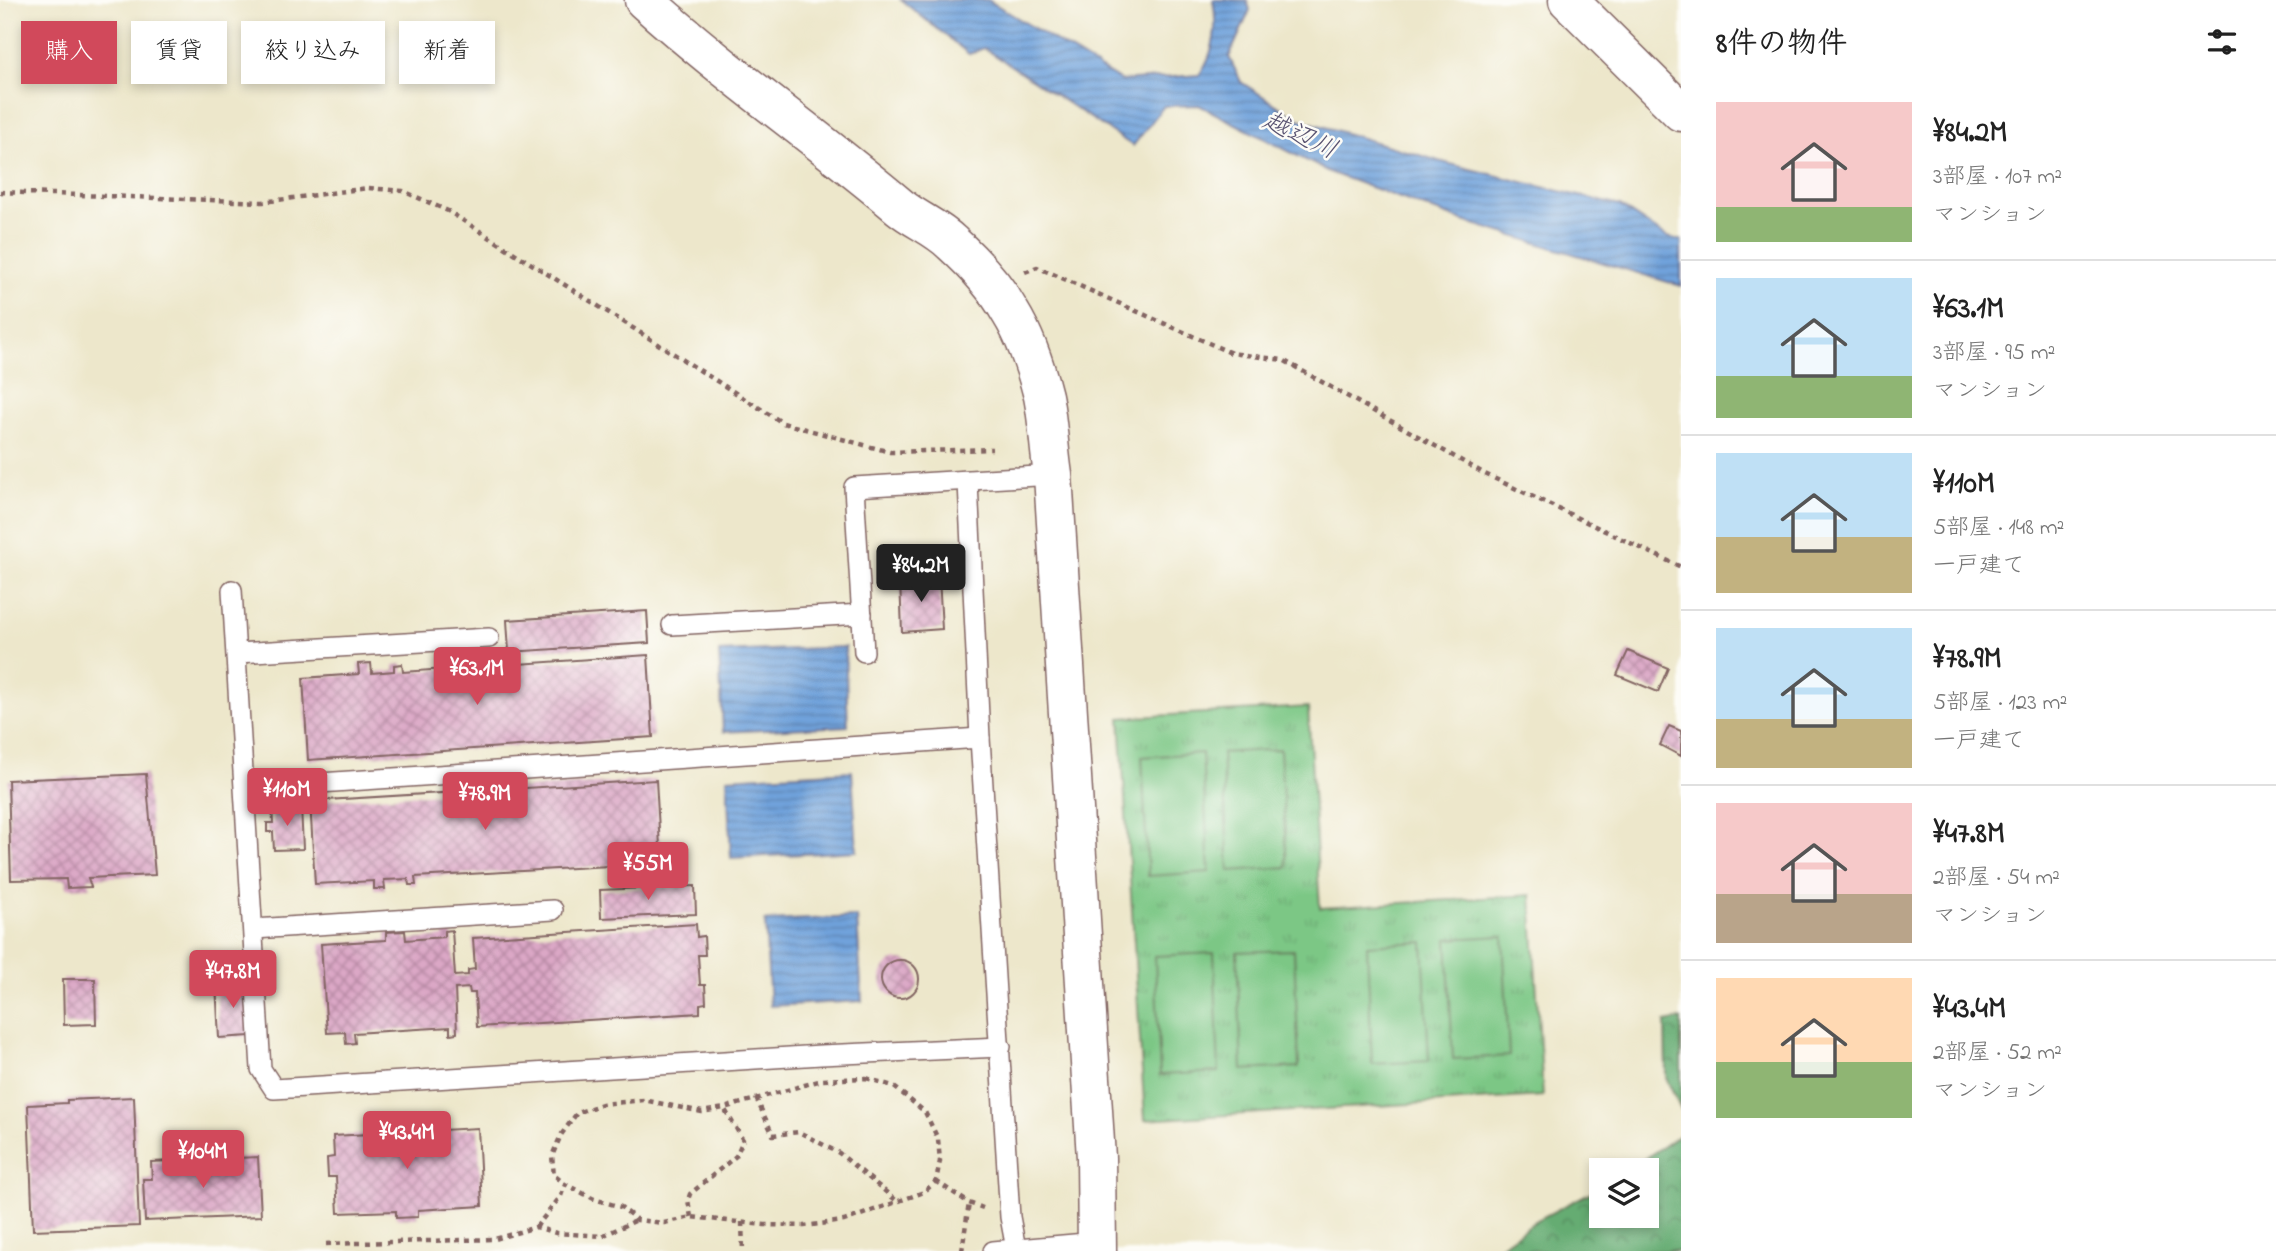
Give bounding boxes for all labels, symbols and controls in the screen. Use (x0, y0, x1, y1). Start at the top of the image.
chip: 購入 (21, 21, 117, 84)
chip: 賃貸 (131, 21, 227, 84)
chip: 絞り込み (241, 21, 385, 84)
chip: 新着 (399, 21, 495, 84)
text: 8件の物件 (1716, 23, 1847, 67)
icon: filters (2203, 23, 2241, 61)
water label: 越辺川 (1255, 103, 1343, 170)
text: ¥84.2M (1933, 112, 2008, 156)
icon: home (1772, 130, 1856, 214)
text: 3部屋 · 107 m² (1933, 161, 2062, 194)
text: マンション (1933, 199, 2047, 232)
text: ¥63.1M (1933, 288, 2004, 332)
icon: home (1772, 306, 1856, 390)
text: 3部屋 · 95 m² (1933, 337, 2055, 370)
text: マンション (1933, 375, 2047, 408)
text: ¥110M (1933, 463, 1995, 507)
icon: home (1772, 481, 1856, 565)
text: 5部屋 · 148 m² (1933, 512, 2064, 545)
pin: ¥84.2M (864, 544, 978, 604)
text: ¥84.2M (892, 550, 950, 583)
text: 一戸建て (1933, 550, 2025, 583)
text: ¥78.9M (1933, 638, 2002, 682)
pin: ¥63.1M (420, 648, 534, 707)
text: ¥63.1M (450, 653, 504, 686)
icon: home (1772, 656, 1856, 740)
text: 5部屋 · 123 m² (1933, 687, 2067, 720)
text: 一戸建て (1933, 725, 2025, 758)
pin: ¥110M (238, 768, 336, 828)
pin: ¥78.9M (428, 772, 542, 832)
text: ¥110M (263, 774, 311, 807)
text: ¥78.9M (459, 778, 511, 811)
text: ¥47.8M (1933, 813, 2005, 857)
icon: home (1772, 831, 1856, 915)
pin: ¥55M (607, 842, 689, 902)
text: ¥55M (623, 848, 673, 881)
text: 2部屋 · 54 m² (1933, 862, 2060, 895)
text: マンション (1933, 900, 2047, 933)
pin: ¥47.8M (176, 950, 290, 1010)
text: ¥47.8M (205, 956, 261, 989)
text: ¥43.4M (1933, 988, 2006, 1032)
icon: home (1772, 1006, 1856, 1090)
text: 2部屋 · 52 m² (1933, 1037, 2062, 1070)
text: マンション (1933, 1075, 2047, 1108)
pin: ¥43.4M (350, 1112, 464, 1171)
text: ¥43.4M (379, 1117, 435, 1150)
pin: ¥104M (154, 1130, 252, 1190)
text: ¥104M (178, 1136, 228, 1169)
map controls (1589, 1158, 1659, 1228)
button: layers (1589, 1158, 1659, 1228)

